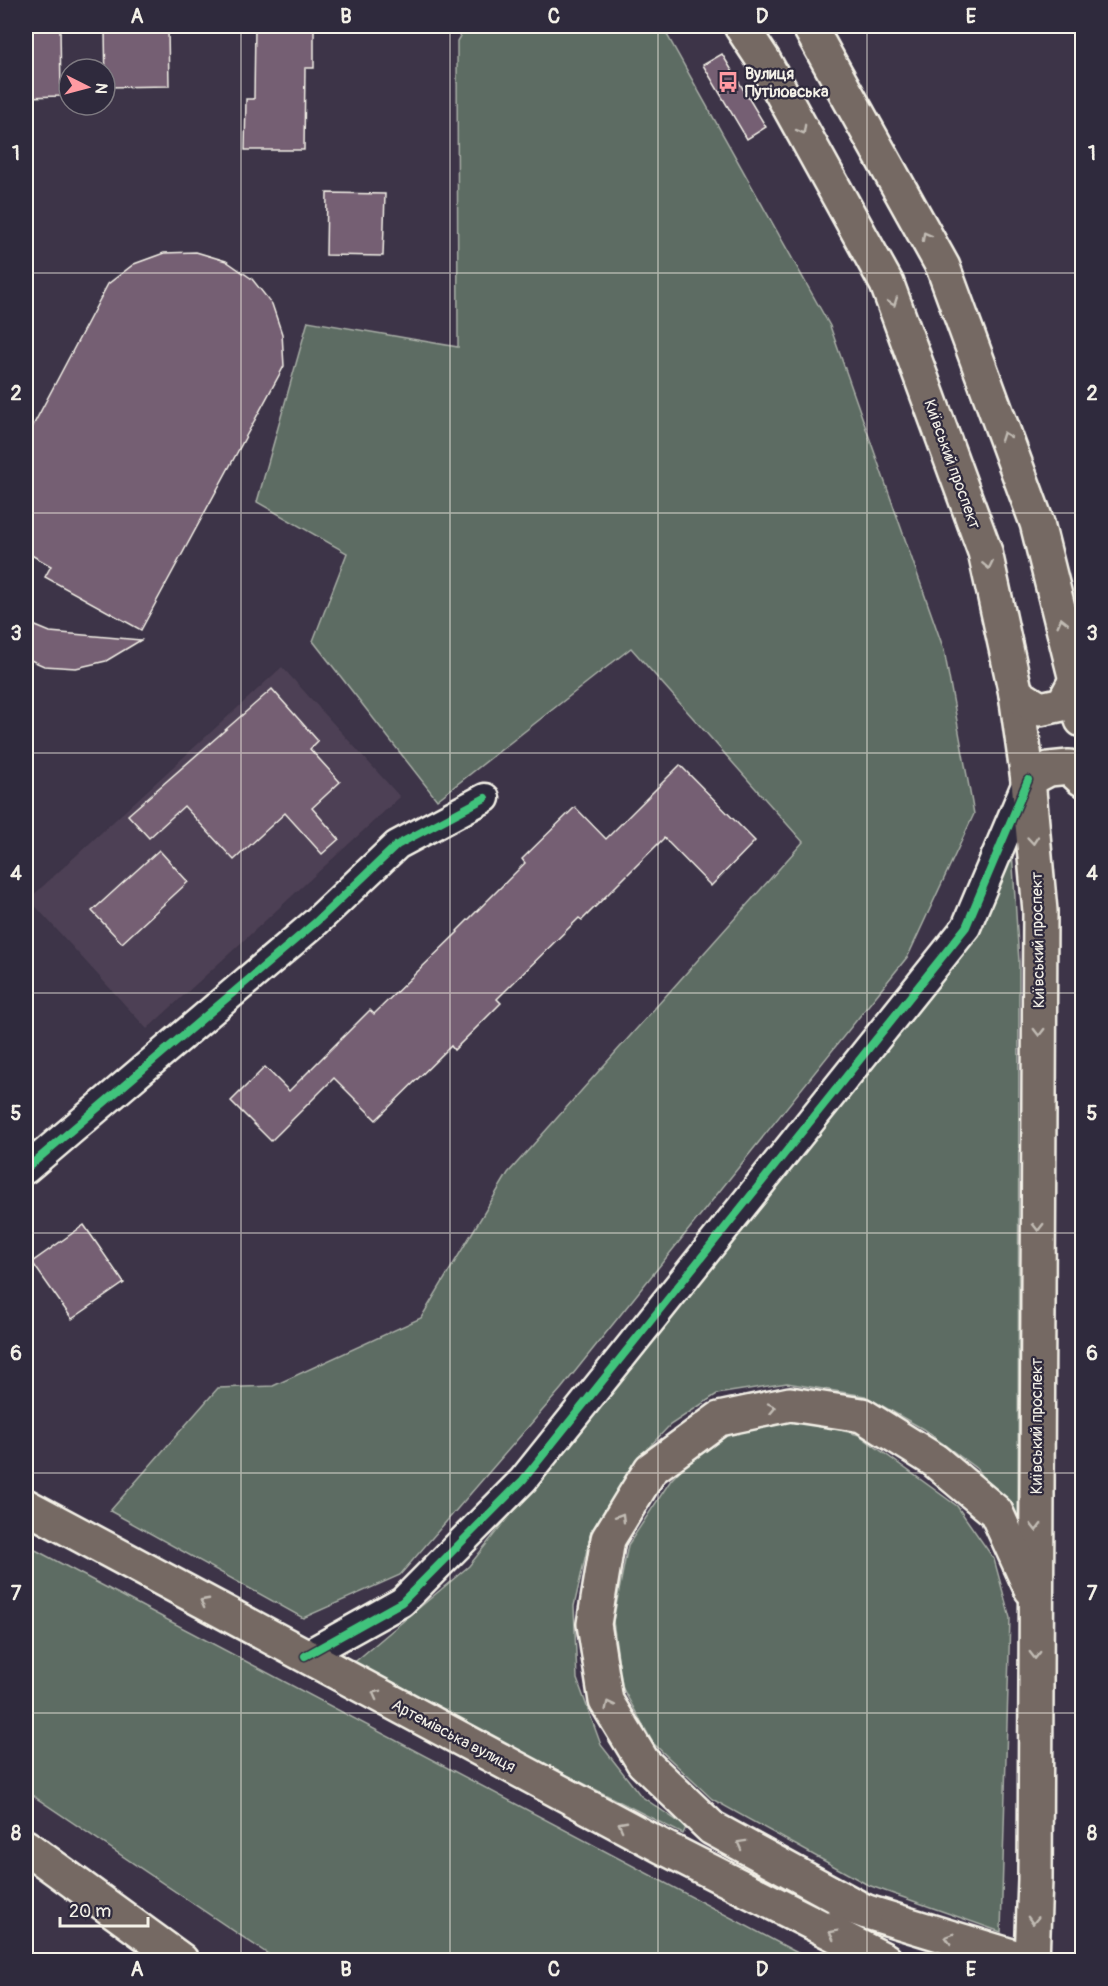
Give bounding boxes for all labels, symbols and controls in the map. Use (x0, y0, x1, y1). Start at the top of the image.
text: A (131, 4, 144, 29)
text: B (340, 4, 352, 29)
text: C (548, 4, 560, 29)
text: D (756, 4, 769, 29)
text: E (966, 4, 977, 29)
north arrow (57, 57, 117, 117)
place label: Вулиця Путіловська (745, 64, 829, 102)
bus stop icon: Вулиця Путіловська (716, 70, 740, 94)
text: N (90, 82, 111, 95)
one-way arrow (795, 124, 806, 135)
text: 1 (12, 141, 20, 166)
text: 1 (1088, 141, 1096, 166)
one-way arrow (922, 231, 933, 242)
one-way arrow (886, 297, 899, 307)
text: 2 (10, 381, 22, 406)
text: 2 (1086, 381, 1098, 406)
street label: Київський проспект (919, 397, 985, 532)
one-way arrow (1000, 431, 1013, 442)
one-way arrow (981, 560, 994, 570)
one-way arrow (1057, 617, 1069, 628)
text: 3 (10, 621, 22, 646)
text: 3 (1086, 621, 1098, 646)
one-way arrow (1026, 835, 1039, 844)
text: 4 (10, 861, 22, 886)
text: 4 (1086, 861, 1098, 886)
street label: Київський проспект (1027, 872, 1049, 1008)
one-way arrow (1033, 1028, 1045, 1037)
text: 5 (11, 1101, 22, 1126)
text: 5 (1087, 1101, 1098, 1126)
one-way arrow (1032, 1223, 1044, 1232)
text: 6 (10, 1341, 22, 1366)
text: 6 (1086, 1341, 1098, 1366)
street label: Київський проспект (1027, 1358, 1047, 1494)
one-way arrow (766, 1402, 776, 1415)
one-way arrow (614, 1513, 626, 1523)
one-way arrow (1029, 1523, 1042, 1532)
text: 7 (11, 1581, 22, 1606)
text: 7 (1087, 1581, 1098, 1606)
one-way arrow (200, 1598, 210, 1609)
one-way arrow (1029, 1651, 1041, 1660)
one-way arrow (372, 1690, 382, 1701)
street label: Артемівська вулиця (388, 1695, 519, 1777)
one-way arrow (605, 1700, 617, 1711)
text: 8 (11, 1821, 21, 1846)
one-way arrow (618, 1821, 629, 1832)
text: 8 (1087, 1821, 1097, 1846)
one-way arrow (737, 1840, 748, 1851)
scale bar (60, 1890, 148, 1928)
text: 20 m (69, 1900, 111, 1923)
one-way arrow (1027, 1915, 1040, 1924)
one-way arrow (828, 1930, 839, 1941)
one-way arrow (944, 1933, 955, 1945)
text: A (131, 1957, 144, 1982)
text: B (340, 1957, 352, 1982)
text: C (548, 1957, 560, 1982)
text: D (756, 1957, 769, 1982)
text: E (966, 1957, 977, 1982)

